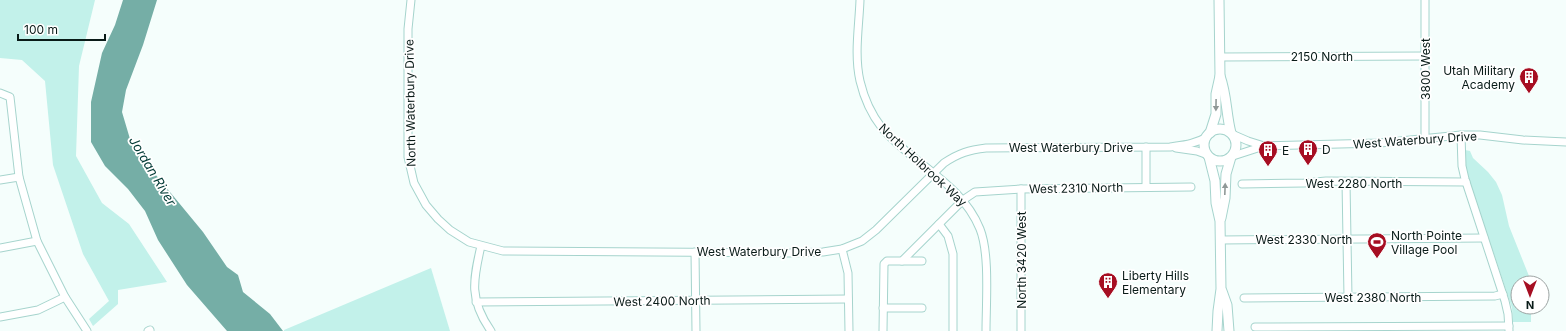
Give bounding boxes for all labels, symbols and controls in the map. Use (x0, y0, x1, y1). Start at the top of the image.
scale bar (18, 16, 105, 42)
text: 100 m (24, 22, 58, 37)
street label: 3800 West (1418, 38, 1433, 100)
street label: North Waterbury Drive (401, 39, 419, 167)
street label: 2150 North (1291, 49, 1353, 64)
place label: Utah Military Academy (1443, 63, 1515, 92)
building icon: Utah Military Academy (1518, 66, 1540, 94)
one-way arrow (1213, 99, 1219, 112)
street label: North Holbrook Way (876, 120, 970, 210)
street label: West Waterbury Drive (1352, 128, 1478, 152)
water label: Jordan River (126, 133, 181, 210)
building icon: D (1297, 138, 1319, 166)
building icon: E (1257, 139, 1279, 167)
street label: West Waterbury Drive (1009, 140, 1133, 155)
place label: D (1322, 142, 1331, 157)
place label: E (1282, 143, 1289, 158)
street label: West 2280 North (1306, 176, 1402, 191)
street label: West 2310 North (1029, 180, 1123, 196)
one-way arrow (1222, 183, 1229, 195)
street label: North 3420 West (1014, 211, 1029, 309)
place label: North Pointe Village Pool (1391, 228, 1462, 257)
sports icon: North Pointe Village Pool (1366, 231, 1388, 259)
street label: West 2330 North (1256, 232, 1352, 247)
street label: West Waterbury Drive (697, 244, 821, 259)
place label: Liberty Hills Elementary (1122, 268, 1189, 297)
building icon: Liberty Hills Elementary (1097, 271, 1119, 299)
north arrow (1510, 275, 1550, 315)
street label: West 2380 North (1325, 290, 1421, 305)
street label: West 2400 North (613, 293, 711, 309)
text: N (1526, 298, 1534, 312)

